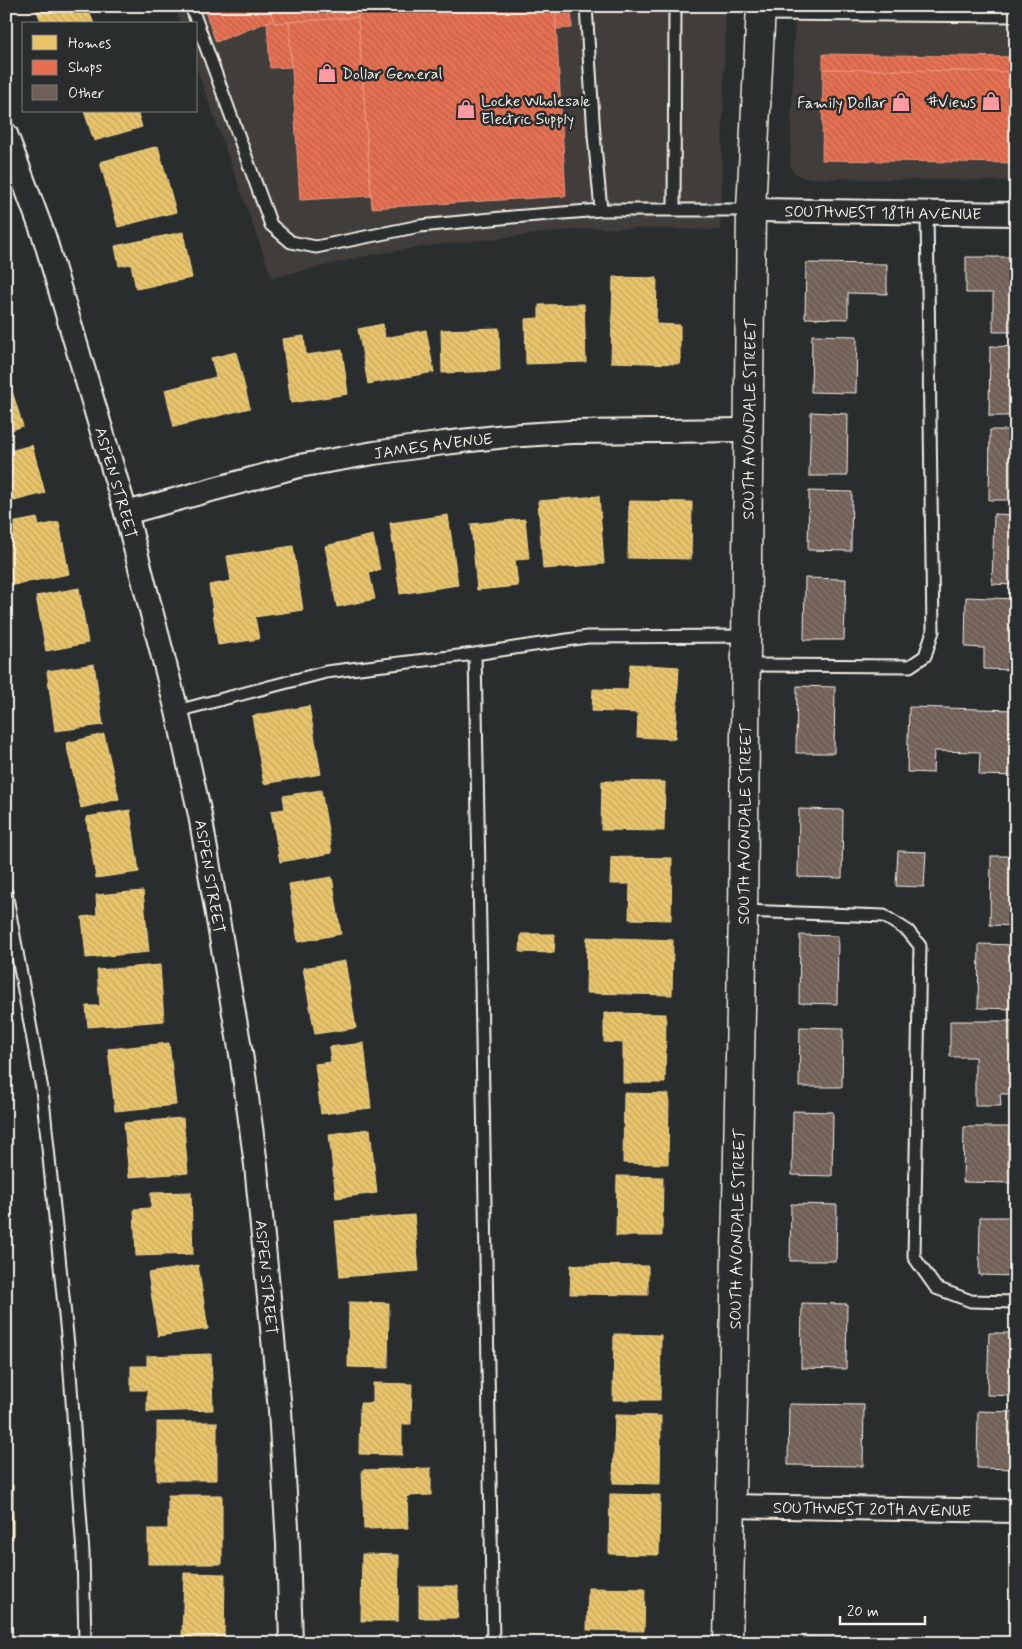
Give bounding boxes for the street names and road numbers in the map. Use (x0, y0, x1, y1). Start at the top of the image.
street label: SOUTHWEST 18TH AVENUE (784, 202, 982, 225)
street label: SOUTH AVONDALE STREET (738, 318, 762, 520)
street label: ASPEN STREET (89, 425, 141, 541)
street label: JAMES AVENUE (372, 429, 494, 465)
street label: SOUTH AVONDALE STREET (734, 723, 757, 925)
street label: ASPEN STREET (189, 818, 229, 935)
street label: SOUTH AVONDALE STREET (725, 1127, 751, 1330)
street label: ASPEN STREET (249, 1219, 282, 1336)
street label: SOUTHWEST 20TH AVENUE (773, 1498, 971, 1522)

